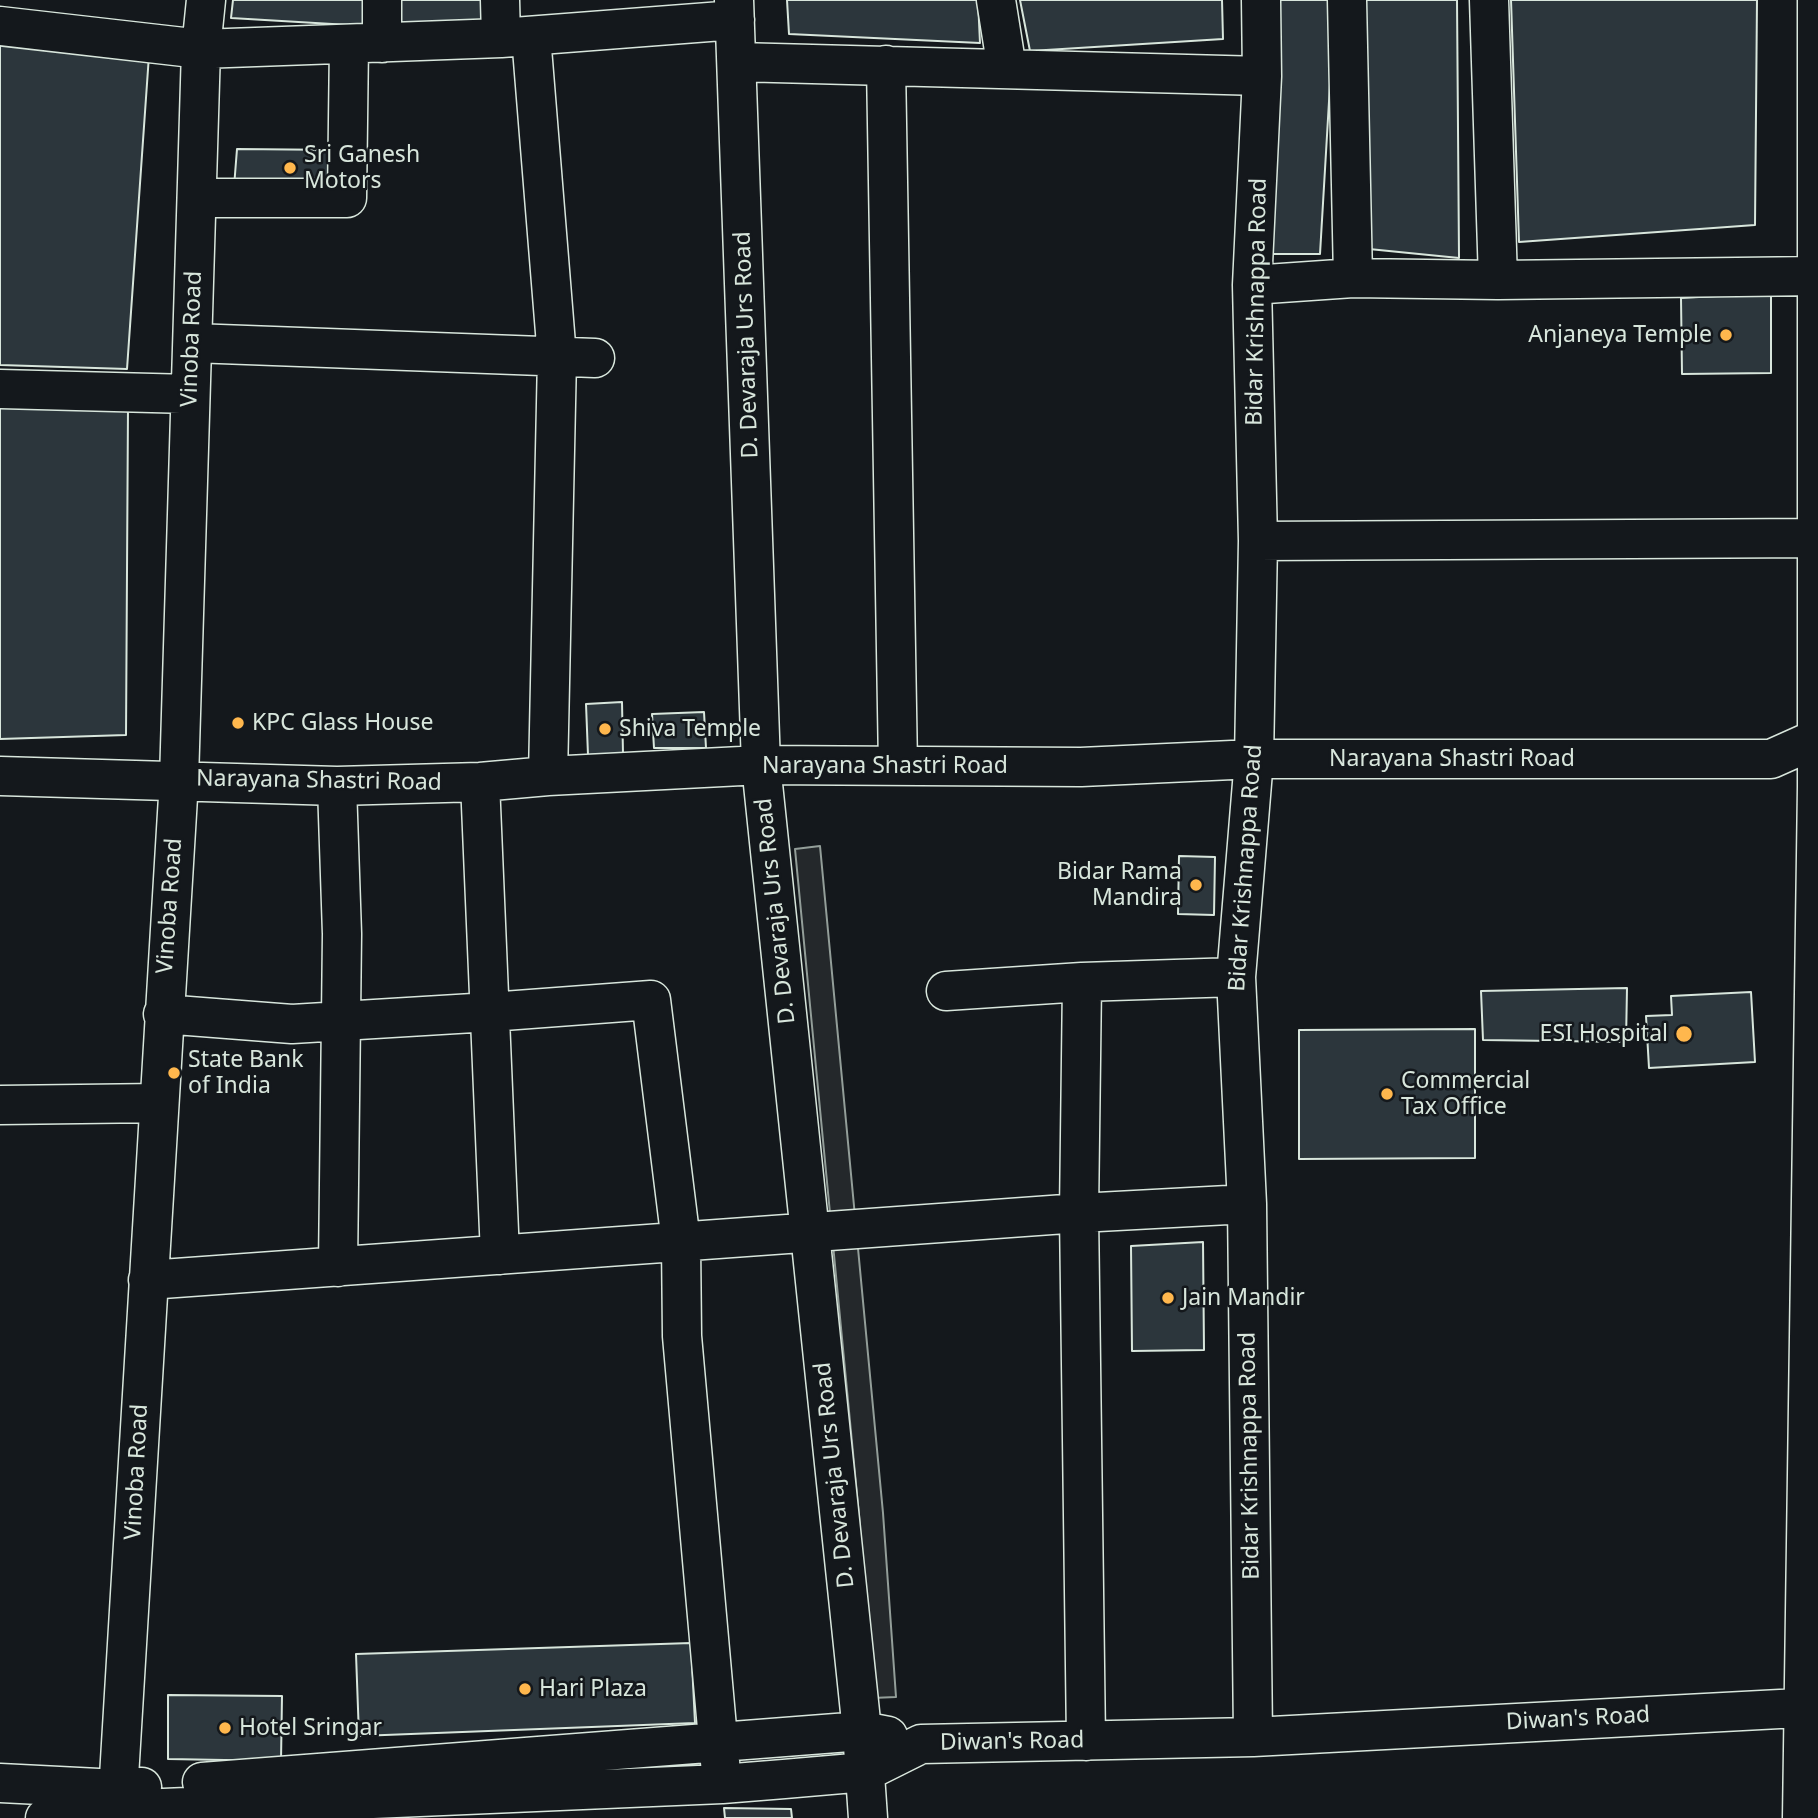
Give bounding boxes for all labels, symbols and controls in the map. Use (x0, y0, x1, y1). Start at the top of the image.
place label: Sri Ganesh Motors (304, 141, 420, 195)
marker: Sri Ganesh Motors (282, 160, 298, 176)
street label: Bidar Krishnappa Road (1241, 178, 1273, 426)
street label: D. Devaraja Urs Road (729, 231, 765, 459)
street label: Vinoba Road (176, 270, 208, 408)
place label: Anjaneya Temple (1528, 321, 1712, 349)
marker: Anjaneya Temple (1718, 327, 1734, 343)
place label: KPC Glass House (252, 709, 433, 737)
marker: KPC Glass House (230, 715, 246, 731)
place label: Shiva Temple (619, 715, 761, 743)
marker: Shiva Temple (597, 721, 613, 737)
street label: Bidar Krishnappa Road (1224, 743, 1268, 993)
street label: Narayana Shastri Road (1329, 745, 1575, 773)
street label: Narayana Shastri Road (762, 752, 1008, 780)
street label: Narayana Shastri Road (196, 765, 442, 797)
street label: D. Devaraja Urs Road (750, 797, 802, 1025)
street label: Vinoba Road (151, 837, 189, 975)
place label: Bidar Rama Mandira (1057, 858, 1182, 912)
marker: Bidar Rama Mandira (1188, 877, 1204, 893)
place label: ESI Hospital (1540, 1020, 1668, 1048)
marker: ESI Hospital (1674, 1024, 1694, 1044)
place label: State Bank of India (188, 1046, 303, 1100)
marker: State Bank of India (166, 1065, 182, 1081)
place label: Commercial Tax Office (1401, 1067, 1530, 1121)
marker: Commercial Tax Office (1379, 1086, 1395, 1102)
place label: Jain Mandir (1182, 1284, 1305, 1312)
marker: Jain Mandir (1160, 1290, 1176, 1306)
street label: Bidar Krishnappa Road (1234, 1332, 1266, 1580)
street label: D. Devaraja Urs Road (809, 1361, 861, 1589)
street label: Vinoba Road (120, 1403, 154, 1541)
place label: Hari Plaza (539, 1675, 647, 1703)
marker: Hari Plaza (517, 1681, 533, 1697)
street label: Diwan's Road (1505, 1701, 1651, 1737)
place label: Hotel Sringar (239, 1714, 382, 1742)
marker: Hotel Sringar (217, 1720, 233, 1736)
street label: Diwan's Road (940, 1727, 1084, 1757)

